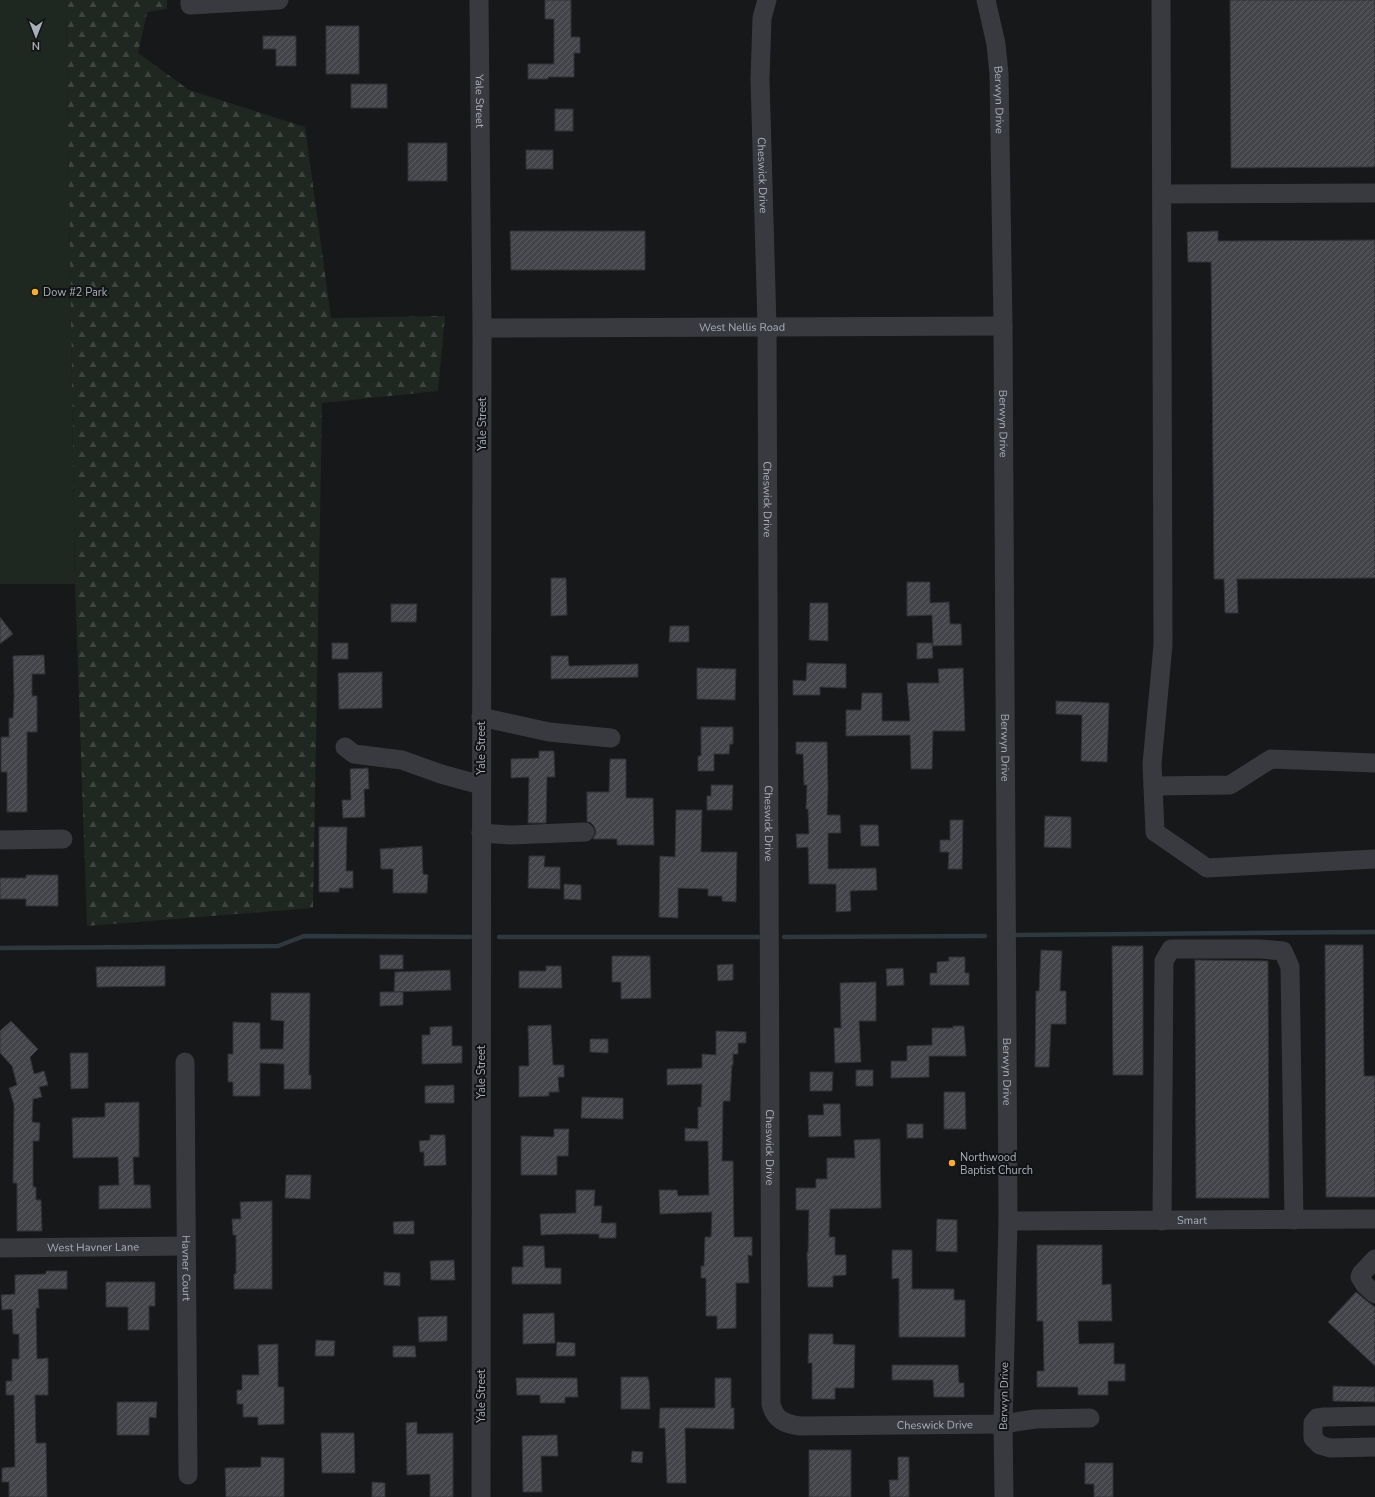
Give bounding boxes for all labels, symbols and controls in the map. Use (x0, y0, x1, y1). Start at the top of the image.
north arrow (16, 16, 56, 56)
text: N (32, 38, 40, 53)
street label: Berwyn Drive (991, 65, 1007, 134)
street label: Yale Street (472, 73, 488, 128)
street label: Cheswick Drive (754, 137, 771, 214)
place label: Dow #2 Park (43, 285, 108, 300)
marker: Dow #2 Park (30, 287, 40, 297)
street label: West Nellis Road (699, 319, 785, 335)
street label: Berwyn Drive (996, 390, 1011, 458)
street label: Yale Street (475, 397, 490, 452)
street label: Cheswick Drive (760, 461, 775, 537)
street label: Berwyn Drive (998, 714, 1013, 782)
street label: Yale Street (474, 721, 489, 776)
street label: Cheswick Drive (761, 785, 776, 861)
street label: Berwyn Drive (999, 1038, 1015, 1106)
street label: Yale Street (474, 1045, 489, 1100)
street label: Cheswick Drive (762, 1109, 778, 1185)
place label: Northwood Baptist Church (960, 1150, 1033, 1178)
marker: Northwood Baptist Church (947, 1158, 957, 1168)
street label: Smart (1177, 1212, 1207, 1228)
street label: Havner Court (179, 1235, 194, 1301)
street label: West Havner Lane (47, 1239, 139, 1255)
street label: Berwyn Drive (996, 1362, 1012, 1430)
street label: Yale Street (474, 1369, 489, 1424)
street label: Cheswick Drive (897, 1417, 973, 1433)

